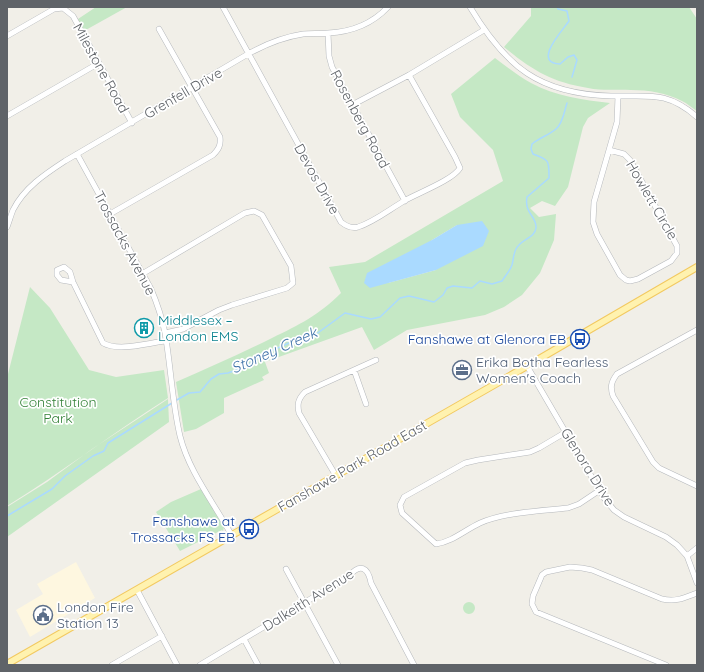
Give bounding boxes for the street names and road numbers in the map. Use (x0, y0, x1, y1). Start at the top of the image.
street label: Milestone Road (69, 20, 133, 116)
street label: Grenfell Drive (141, 63, 225, 123)
street label: Rosenberg Road (326, 67, 394, 171)
street label: Devos Drive (290, 141, 344, 218)
street label: Howlett Circle (622, 157, 682, 243)
street label: Trossacks Avenue (90, 188, 160, 298)
street label: Fanshawe Park Road East (274, 416, 430, 516)
street label: Glenora Drive (557, 425, 619, 509)
street label: Dalkeith Avenue (259, 565, 357, 635)

